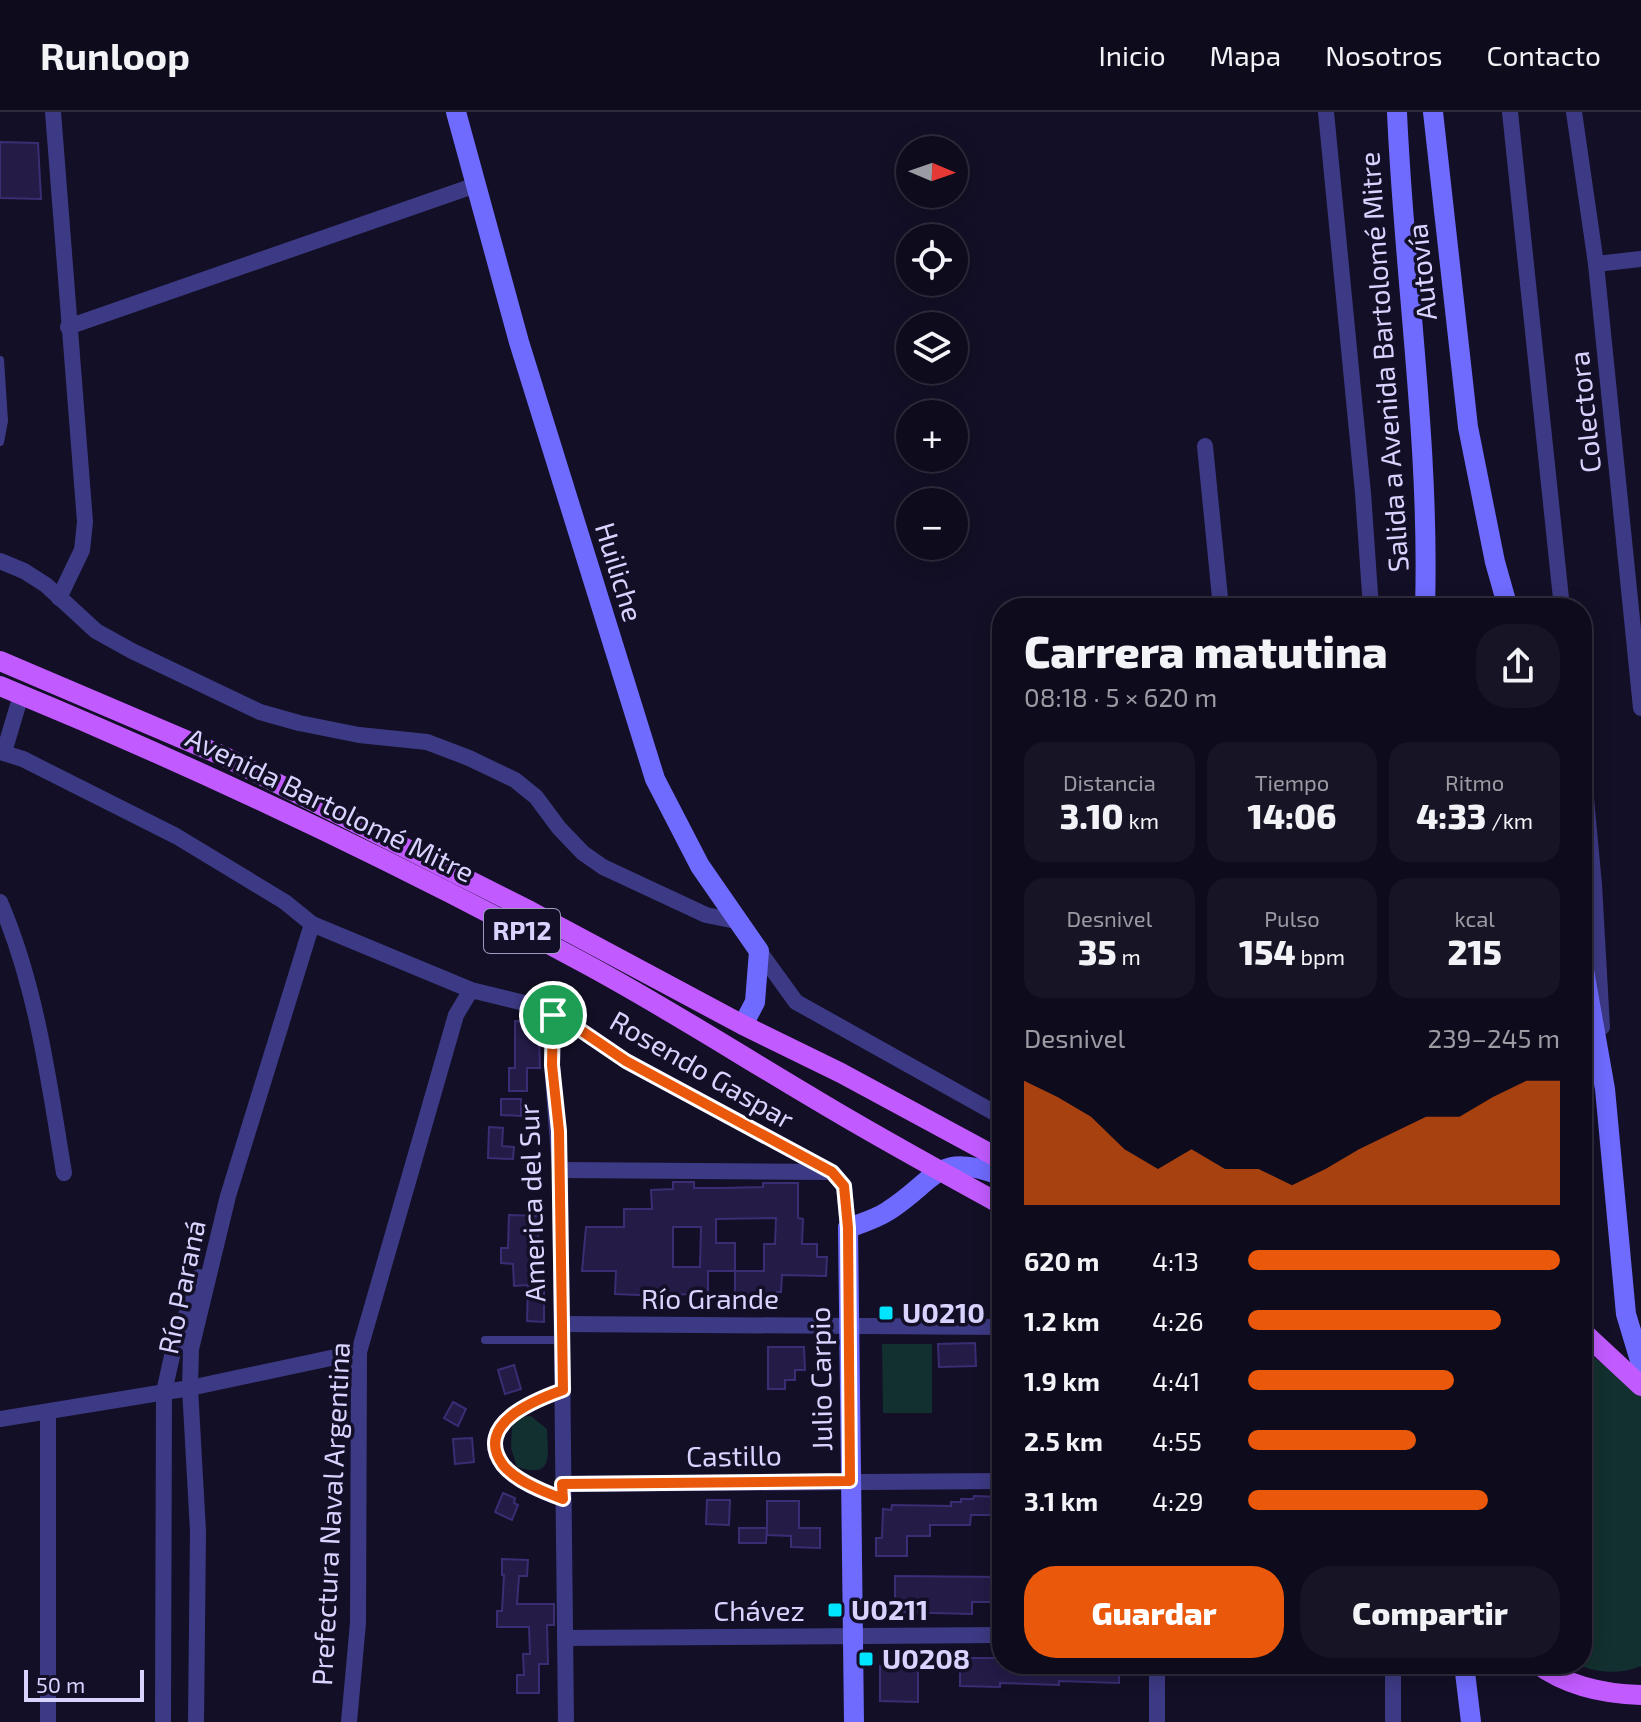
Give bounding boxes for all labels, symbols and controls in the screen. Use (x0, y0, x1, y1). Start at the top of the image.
text: Runloop (40, 32, 190, 78)
text: Inicio (1099, 38, 1166, 72)
text: Mapa (1210, 38, 1281, 72)
text: Nosotros (1325, 38, 1443, 72)
text: Contacto (1487, 38, 1601, 72)
north arrow (896, 136, 968, 208)
map controls (896, 136, 968, 560)
street label: Salida a Avenida Bartolomé Mitre (1351, 151, 1415, 573)
street label: Autovía (1399, 222, 1443, 322)
button: locate (896, 224, 968, 296)
button: layers (896, 312, 968, 384)
street label: Colectora (1561, 350, 1607, 475)
button: + (896, 400, 968, 472)
button: − (896, 488, 968, 560)
street label: Huiliche (589, 518, 651, 625)
text: Carrera matutina (1024, 624, 1388, 677)
button: share (1476, 624, 1560, 708)
text: 08:18 · 5 × 620 m (1024, 681, 1217, 712)
street label: Avenida Bartolomé Mitre (181, 720, 480, 889)
text: Distancia (1063, 769, 1156, 795)
text: Tiempo (1255, 769, 1329, 795)
text: Ritmo (1445, 769, 1504, 795)
text: 3.10 (1060, 795, 1124, 836)
text: 14:06 (1248, 795, 1336, 836)
text: 4:33 (1416, 795, 1486, 836)
text: km (1124, 807, 1159, 833)
text: /km (1486, 807, 1533, 833)
text: Desnivel (1066, 905, 1152, 931)
text: Pulso (1264, 905, 1320, 931)
text: kcal (1455, 905, 1495, 931)
road number: RP12 (484, 909, 560, 953)
text: 35 (1078, 931, 1117, 972)
text: 154 (1239, 931, 1295, 972)
text: 215 (1447, 931, 1502, 972)
text: m (1117, 943, 1141, 969)
text: bpm (1295, 943, 1345, 969)
pin (519, 981, 587, 1049)
icon: arrive (531, 993, 575, 1037)
street label: Rosendo Gaspar (604, 1003, 801, 1136)
text: Desnivel (1024, 1022, 1125, 1053)
text: 239–245 m (1428, 1022, 1560, 1053)
street label: America del Sur (511, 1103, 551, 1303)
street label: Río Paraná (150, 1217, 212, 1357)
text: 620 m (1024, 1245, 1099, 1276)
text: 4:13 (1152, 1245, 1199, 1276)
street label: Río Grande (641, 1281, 779, 1315)
place label: U0210 (902, 1295, 985, 1329)
marker: U0210 (877, 1304, 895, 1322)
text: 1.2 km (1024, 1305, 1100, 1336)
text: 4:26 (1152, 1305, 1204, 1336)
street label: Julio Carpio (802, 1306, 838, 1452)
street label: Prefectura Naval Argentina (304, 1341, 356, 1687)
text: 1.9 km (1024, 1365, 1100, 1396)
text: 4:41 (1152, 1365, 1200, 1396)
text: 2.5 km (1024, 1425, 1103, 1456)
text: 4:55 (1152, 1425, 1202, 1456)
street label: Castillo (686, 1437, 782, 1473)
text: 3.1 km (1024, 1485, 1098, 1516)
text: 4:29 (1152, 1485, 1204, 1516)
button: Guardar (1024, 1566, 1284, 1658)
button: Compartir (1300, 1566, 1560, 1658)
place label: U0211 (851, 1592, 928, 1626)
street label: Chávez (713, 1593, 805, 1627)
marker: U0211 (826, 1601, 844, 1619)
place label: U0208 (882, 1641, 970, 1675)
marker: U0208 (857, 1650, 875, 1668)
scale bar (24, 1666, 144, 1702)
text: 50 m (36, 1671, 85, 1697)

